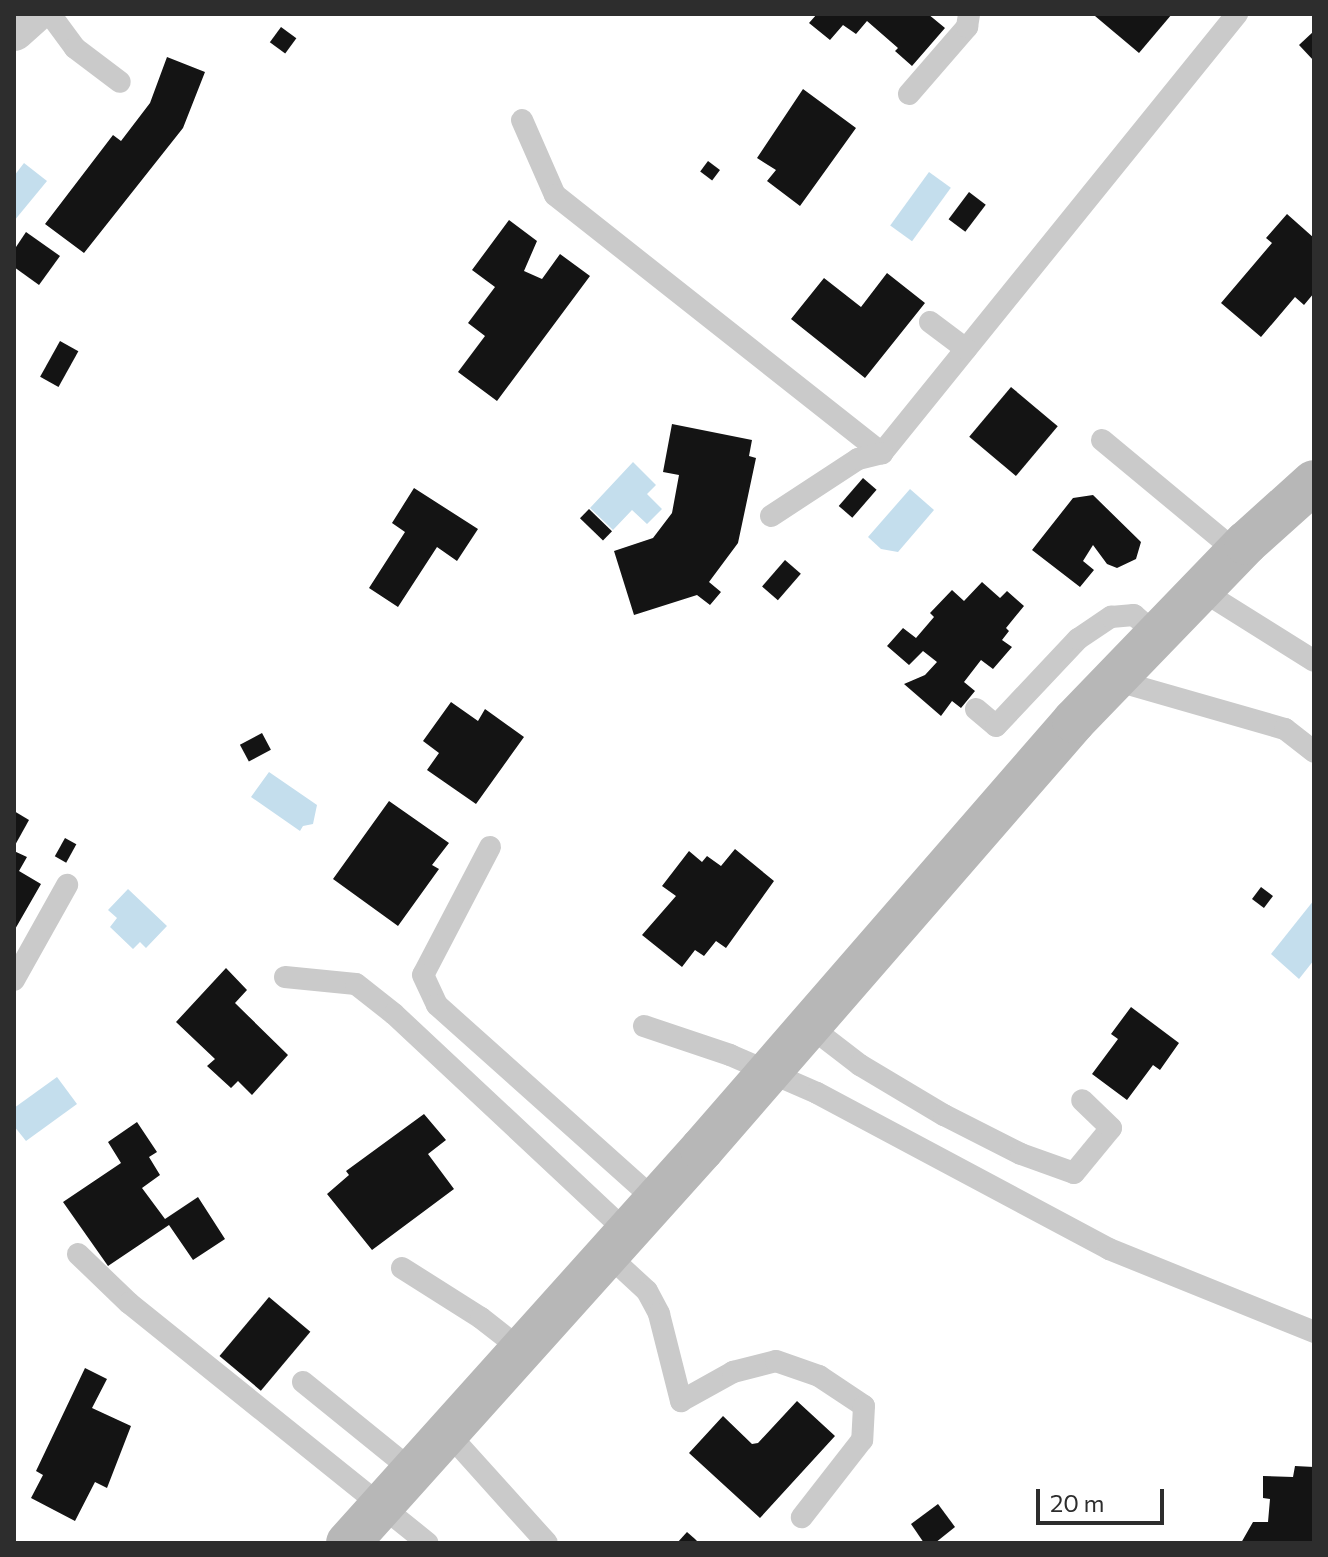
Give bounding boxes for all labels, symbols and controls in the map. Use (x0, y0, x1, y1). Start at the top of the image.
scale bar (1040, 1473, 1168, 1523)
text: 20 m (1050, 1488, 1104, 1517)

